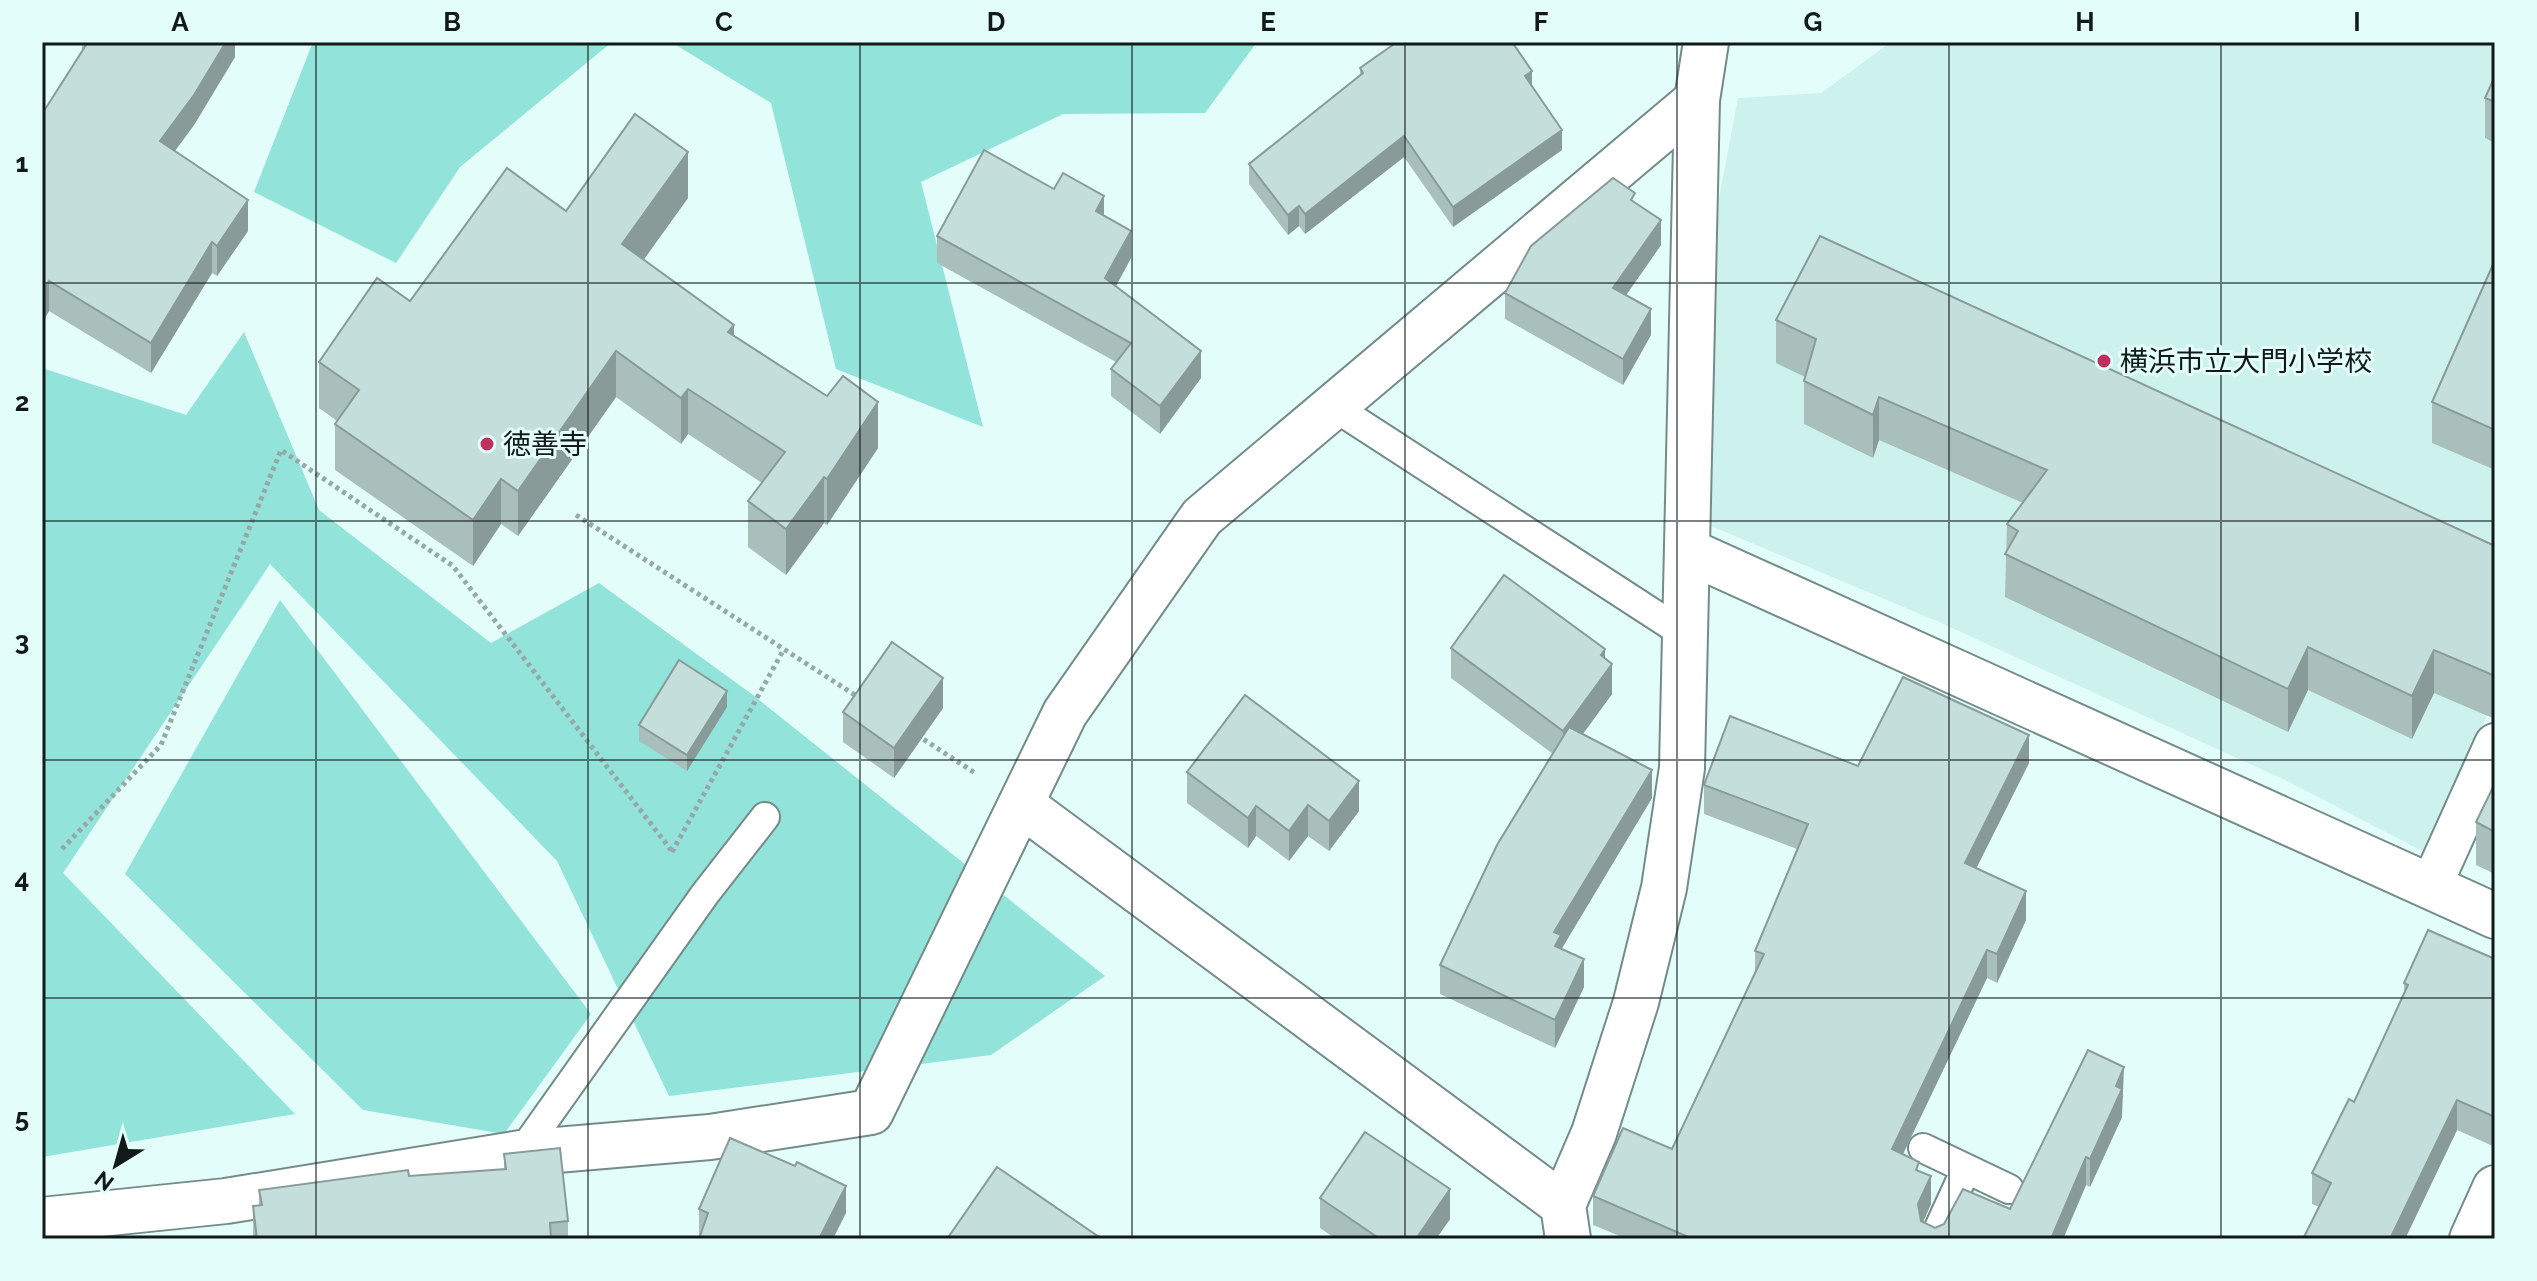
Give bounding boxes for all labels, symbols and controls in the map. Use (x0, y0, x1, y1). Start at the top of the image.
text: A (171, 7, 189, 37)
text: B (443, 7, 461, 37)
text: C (715, 7, 733, 37)
text: D (987, 7, 1005, 37)
text: E (1260, 7, 1276, 37)
text: F (1534, 7, 1549, 37)
text: G (1804, 7, 1822, 37)
text: H (2075, 7, 2095, 37)
text: I (2353, 7, 2361, 37)
text: 1 (16, 148, 29, 178)
place label: 横浜市立大門小学校 (2120, 345, 2372, 378)
marker: 横浜市立大門小学校 (2095, 352, 2113, 370)
text: 2 (15, 387, 29, 417)
place label: 徳善寺 (503, 428, 587, 461)
marker: 徳善寺 (478, 435, 496, 453)
text: 3 (15, 626, 29, 656)
text: 4 (15, 864, 29, 894)
text: 5 (15, 1103, 29, 1133)
north arrow (76, 1125, 156, 1205)
text: N (89, 1166, 118, 1196)

